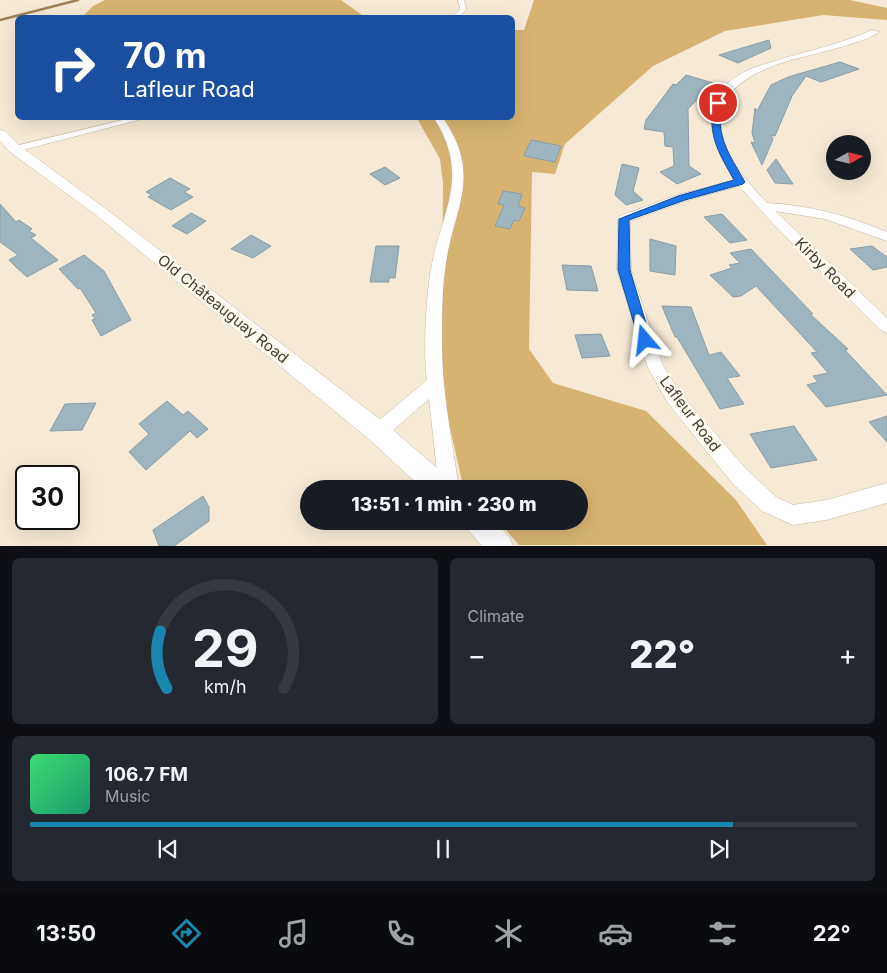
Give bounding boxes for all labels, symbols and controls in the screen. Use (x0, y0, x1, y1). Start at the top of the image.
text: 70 m (123, 34, 207, 76)
icon: right (40, 35, 105, 100)
text: Lafleur Road (123, 76, 255, 102)
pin (697, 82, 739, 124)
icon: arrive (704, 89, 732, 117)
north arrow (826, 135, 871, 180)
map controls (826, 135, 871, 180)
street label: Kirby Road (791, 234, 859, 302)
street label: Old Châteauguay Road (154, 250, 293, 367)
position arrow (618, 313, 670, 365)
street label: Lafleur Road (656, 372, 725, 455)
speed limit sign: 30 (15, 465, 80, 530)
text: 13:51 · 1 min · 230 m (351, 493, 537, 516)
text: Climate (468, 606, 524, 626)
text: 29 (191, 617, 258, 680)
text: 22° (629, 631, 695, 677)
text: − (468, 638, 486, 672)
text: + (838, 638, 857, 672)
text: km/h (204, 676, 246, 697)
text: 106.7 FM (105, 763, 188, 786)
text: Music (105, 786, 150, 806)
icon: previous (154, 835, 182, 863)
icon: pause (429, 835, 457, 863)
icon: next (705, 835, 733, 863)
icon: directions (169, 916, 204, 951)
icon: music (276, 916, 311, 951)
icon: phone (383, 916, 418, 951)
icon: climate (491, 916, 526, 951)
icon: car (598, 916, 633, 951)
icon: filters (705, 916, 740, 951)
text: 13:50 (36, 920, 96, 946)
text: 22° (813, 920, 851, 946)

